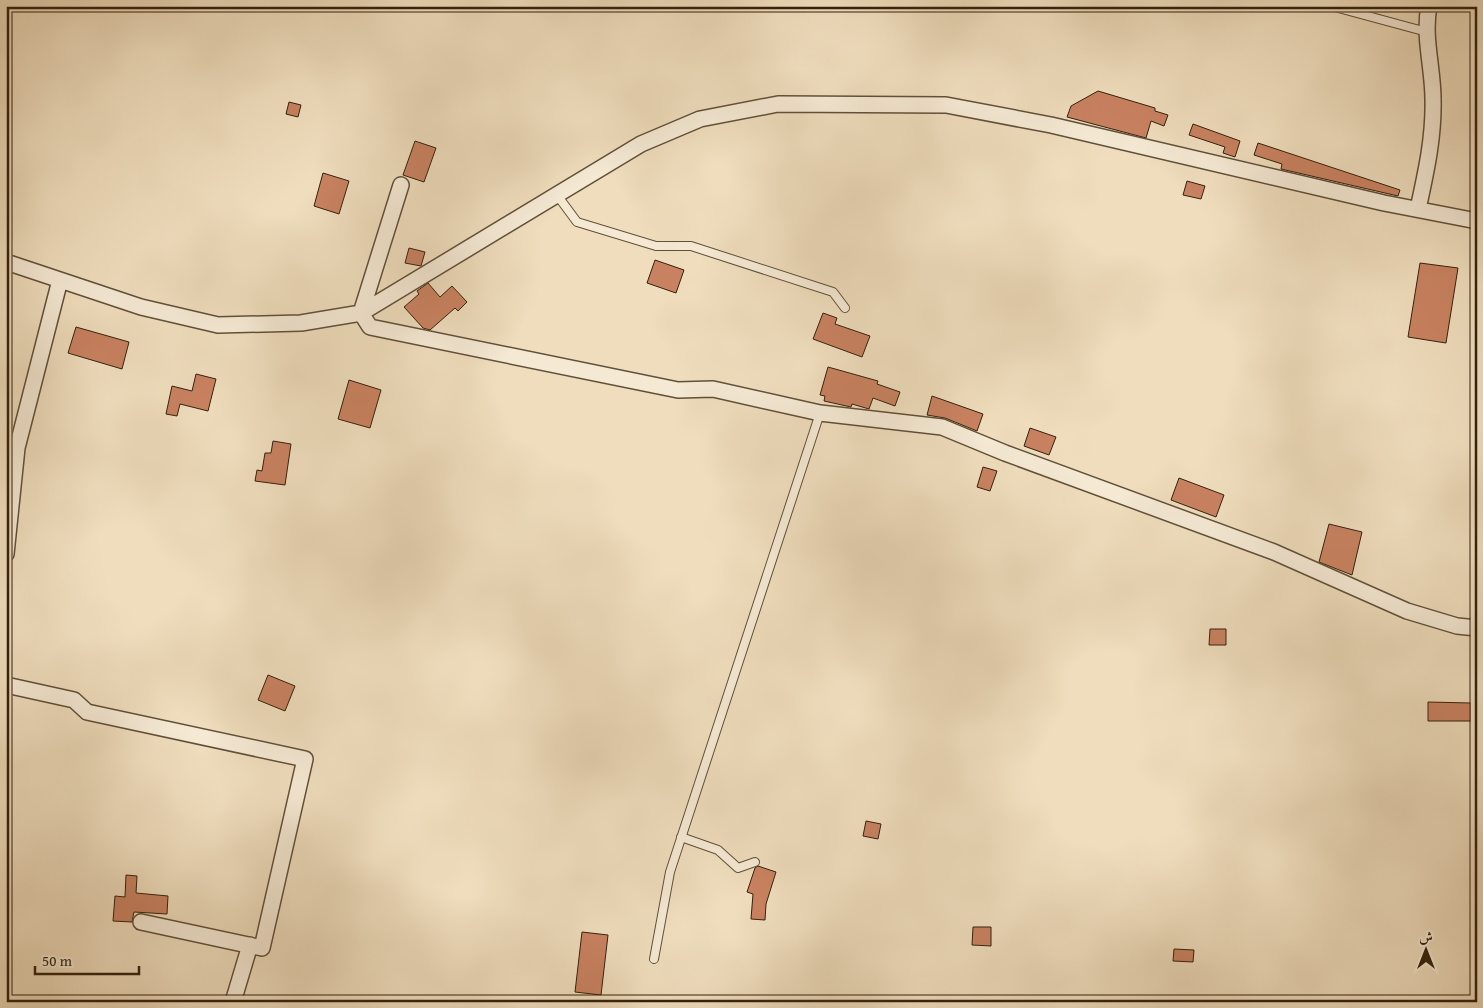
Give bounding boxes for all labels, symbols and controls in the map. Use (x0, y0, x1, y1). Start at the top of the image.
north arrow (1400, 926, 1450, 976)
text: ش (1419, 927, 1433, 947)
scale bar (35, 943, 139, 975)
text: 50 m (42, 950, 73, 971)

